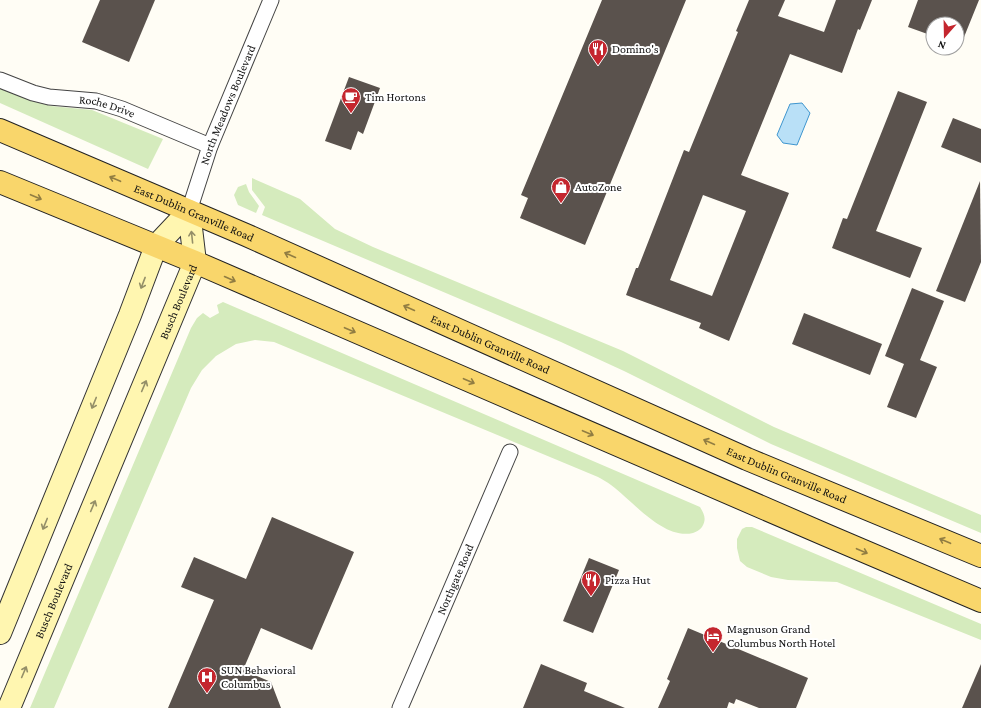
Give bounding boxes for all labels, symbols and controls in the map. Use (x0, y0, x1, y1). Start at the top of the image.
north arrow (925, 16, 965, 56)
restaurant icon: Domino's (587, 38, 609, 66)
text: N (936, 38, 947, 52)
street label: North Meadows Boulevard (197, 42, 259, 167)
place label: Domino's (612, 42, 659, 56)
cafe icon: Tim Hortons (340, 86, 362, 114)
place label: Tim Hortons (365, 90, 426, 104)
street label: Roche Drive (79, 93, 137, 121)
one-way arrow (110, 174, 122, 182)
shop icon: AutoZone (550, 176, 572, 204)
place label: AutoZone (575, 180, 622, 194)
street label: East Dublin Granville Road (132, 181, 257, 245)
one-way arrow (30, 193, 42, 201)
one-way arrow (188, 231, 196, 244)
one-way arrow (285, 251, 297, 258)
street label: Busch Boulevard (157, 262, 200, 341)
one-way arrow (224, 275, 236, 283)
one-way arrow (138, 276, 146, 288)
one-way arrow (403, 304, 415, 311)
street label: East Dublin Granville Road (428, 311, 553, 377)
one-way arrow (343, 327, 355, 334)
one-way arrow (463, 378, 475, 386)
one-way arrow (140, 381, 148, 393)
one-way arrow (90, 397, 97, 409)
one-way arrow (582, 430, 594, 437)
one-way arrow (703, 438, 715, 445)
street label: East Dublin Granville Road (724, 444, 849, 507)
one-way arrow (90, 500, 98, 512)
one-way arrow (40, 517, 48, 529)
one-way arrow (939, 537, 951, 544)
street label: Northgate Road (434, 541, 477, 617)
one-way arrow (856, 547, 868, 555)
street label: Busch Boulevard (32, 561, 76, 641)
restaurant icon: Pizza Hut (580, 569, 602, 597)
place label: Pizza Hut (605, 573, 651, 587)
place label: Magnuson Grand Columbus North Hotel (727, 622, 835, 650)
hotel icon: Magnuson Grand Columbus North Hotel (702, 625, 724, 653)
place label: SUN Behavioral Columbus (221, 663, 296, 691)
one-way arrow (20, 666, 28, 678)
hospital icon: SUN Behavioral Columbus (196, 666, 218, 694)

